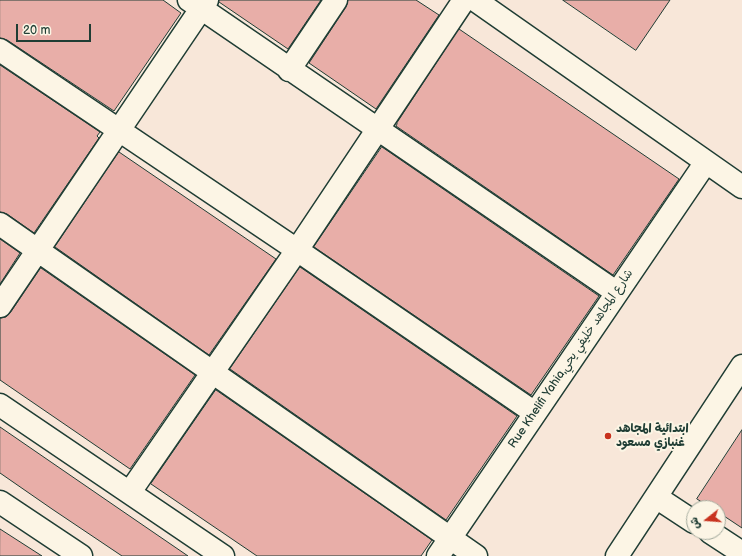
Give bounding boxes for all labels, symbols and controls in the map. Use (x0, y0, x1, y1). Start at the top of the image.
scale bar (18, 16, 93, 42)
text: 20 m (23, 23, 50, 38)
street label: Rue Khelifi Yahia,شارع المجاهد خليفي يحي (506, 267, 636, 451)
place label: ابتدائية المجاهد غنبازي مسعود (616, 422, 689, 450)
marker: ابتدائية المجاهد غنبازي مسعود (603, 431, 613, 441)
north arrow (686, 500, 726, 540)
text: ش (687, 516, 703, 531)

